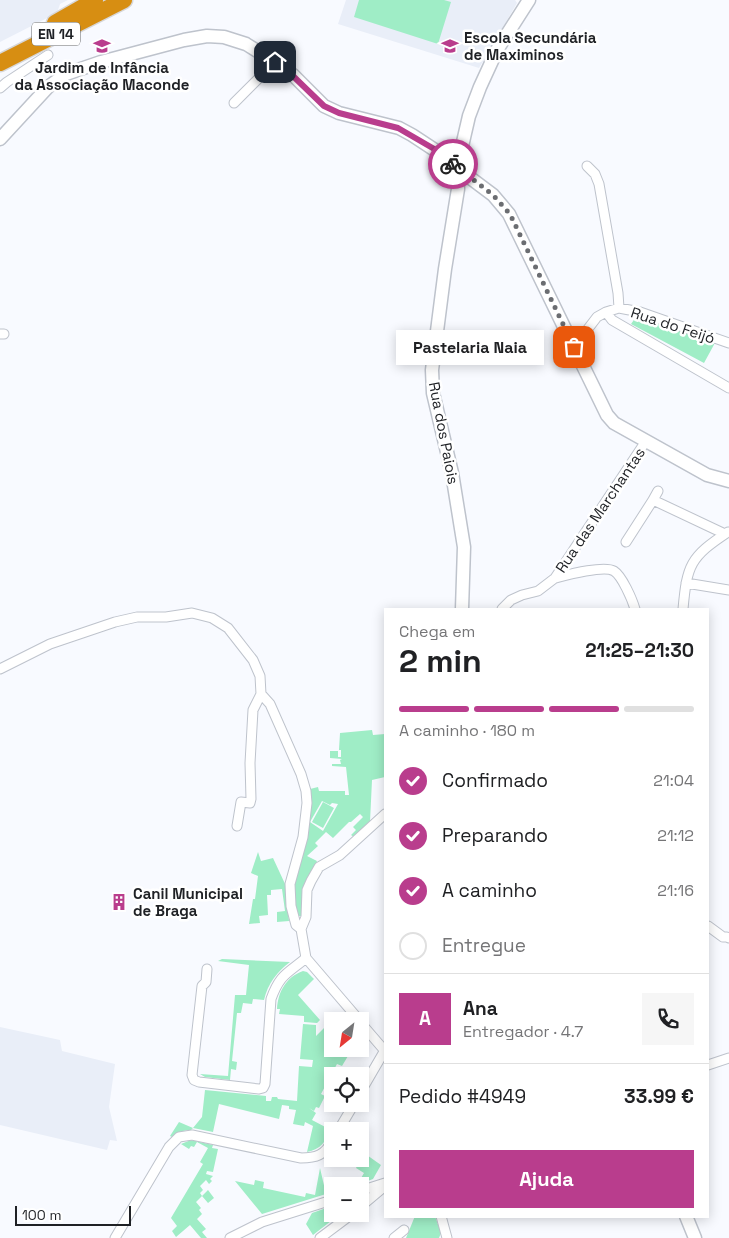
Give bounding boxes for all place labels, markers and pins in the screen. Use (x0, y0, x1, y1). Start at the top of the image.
place label: Escola Secundária de Maximinos (464, 28, 597, 64)
school or university icon: Jardim de Infância da Associação Maconde (92, 36, 112, 56)
school or university icon: Escola Secundária de Maximinos (440, 36, 460, 56)
pin (254, 41, 296, 83)
place label: Jardim de Infância da Associação Maconde (14, 58, 190, 94)
pin (553, 326, 595, 368)
callout: Pastelaria Naia (396, 330, 544, 364)
place label: Canil Municipal de Braga (133, 884, 243, 920)
building icon: Canil Municipal de Braga (109, 892, 129, 912)

